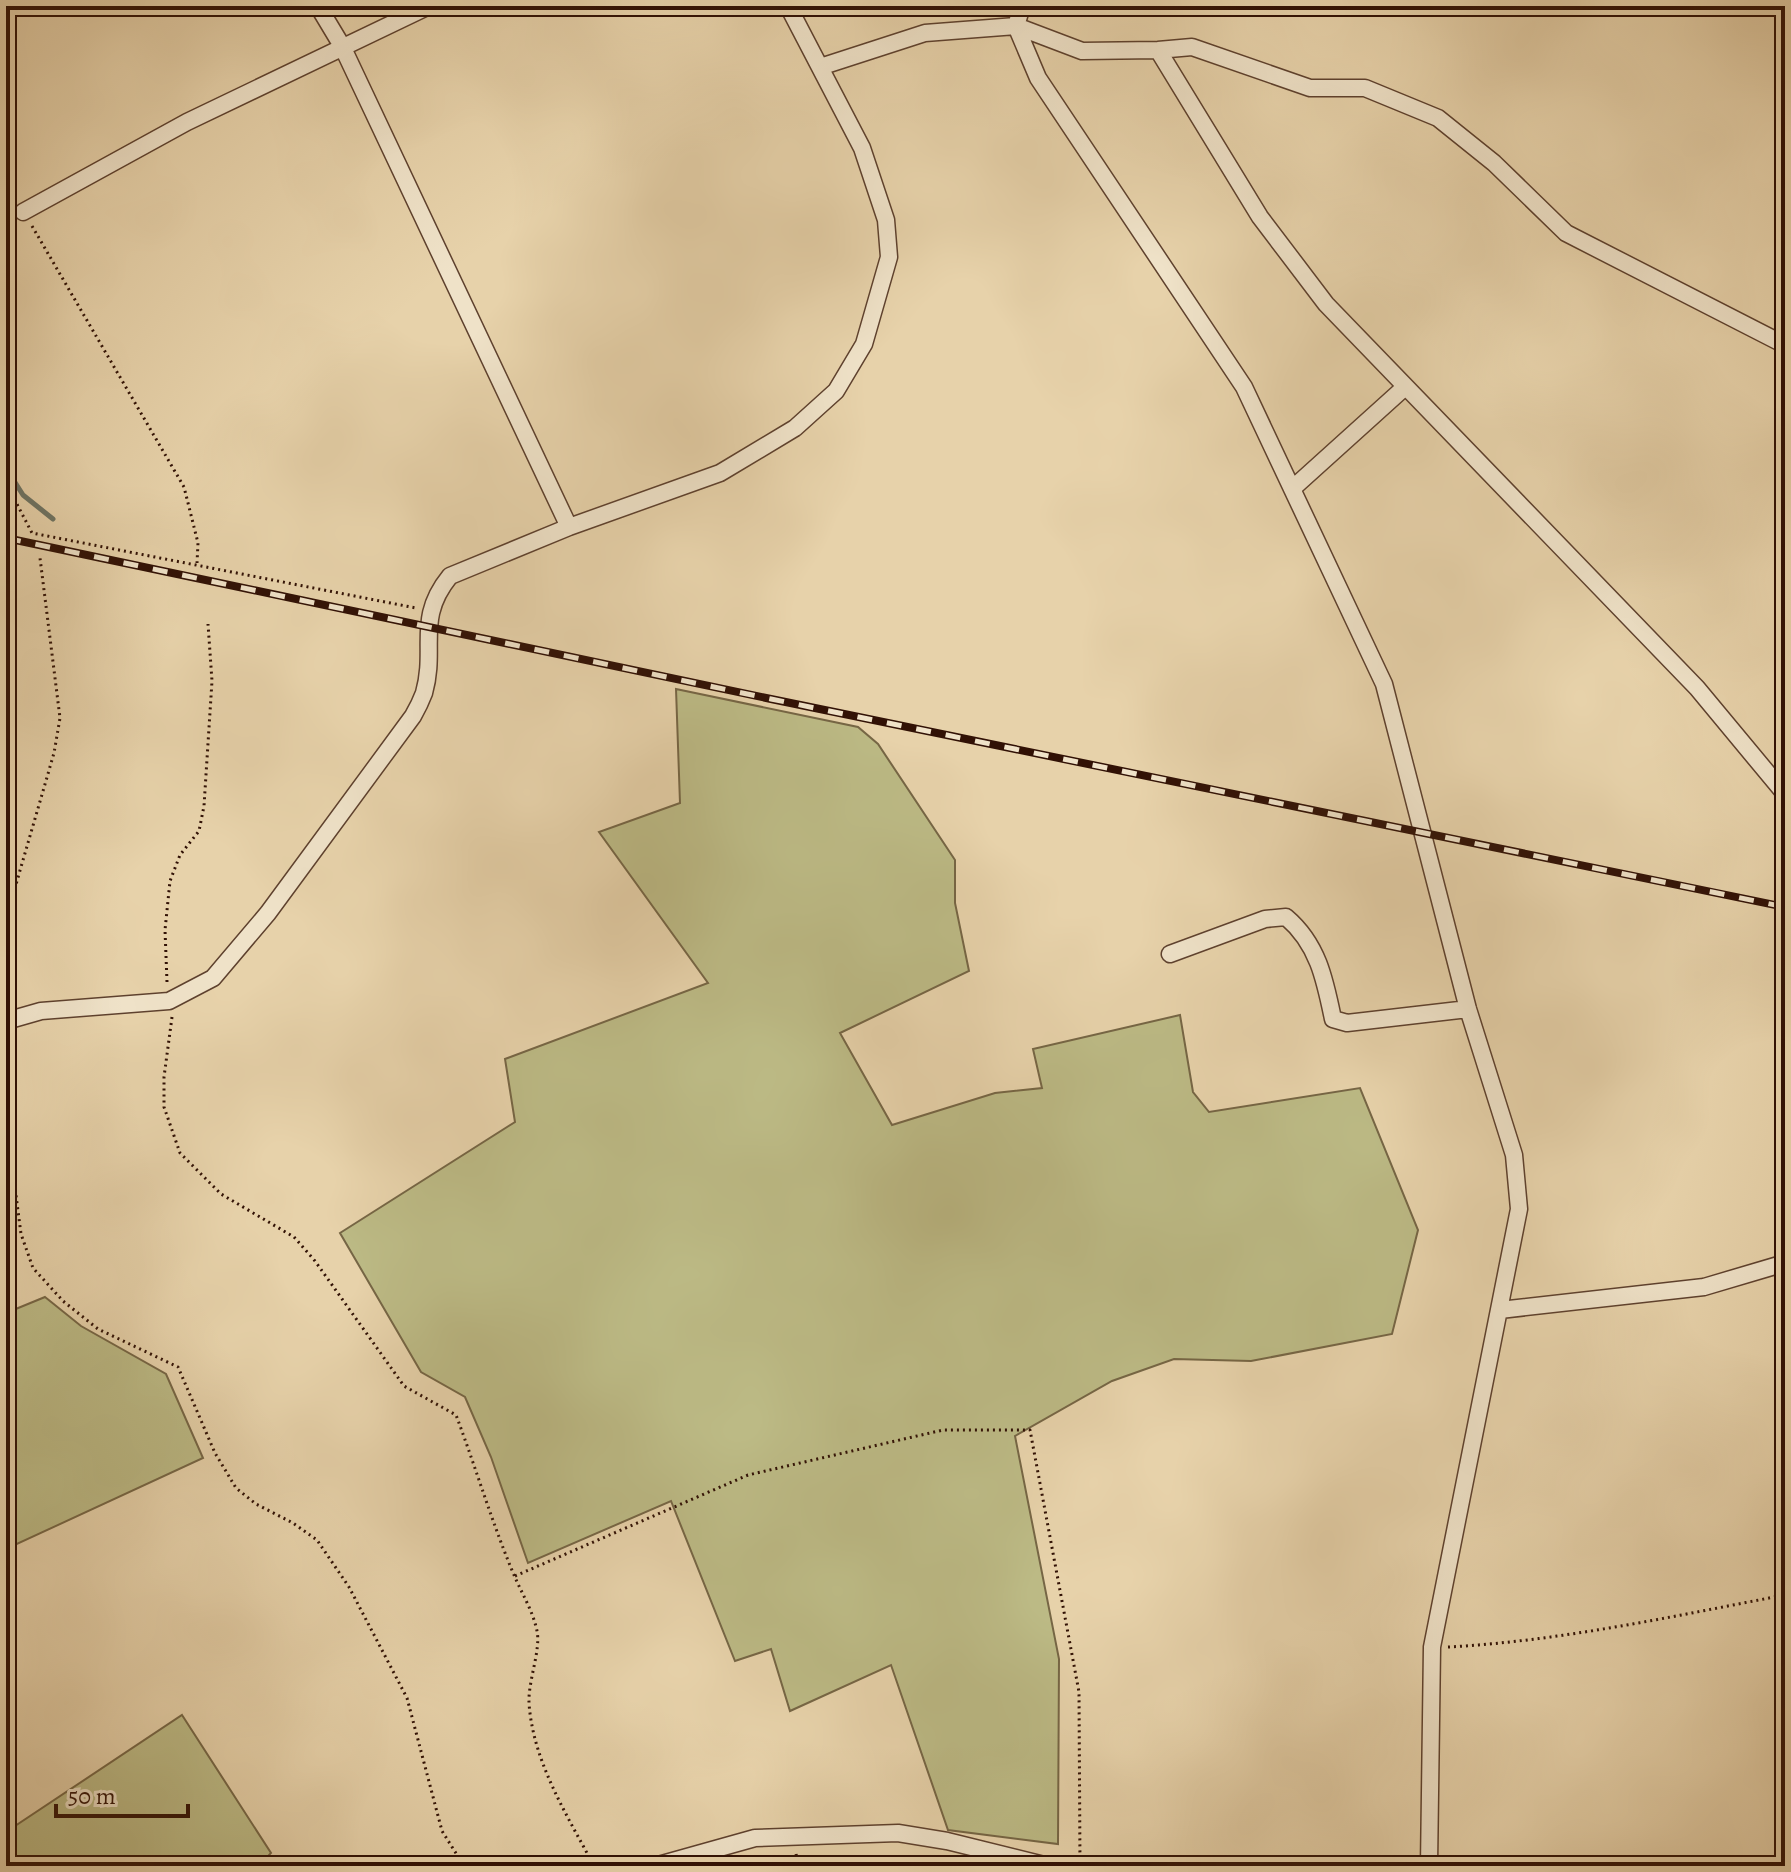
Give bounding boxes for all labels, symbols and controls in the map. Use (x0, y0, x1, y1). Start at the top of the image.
scale bar (56, 1768, 188, 1818)
text: 50 m (68, 1780, 116, 1812)

